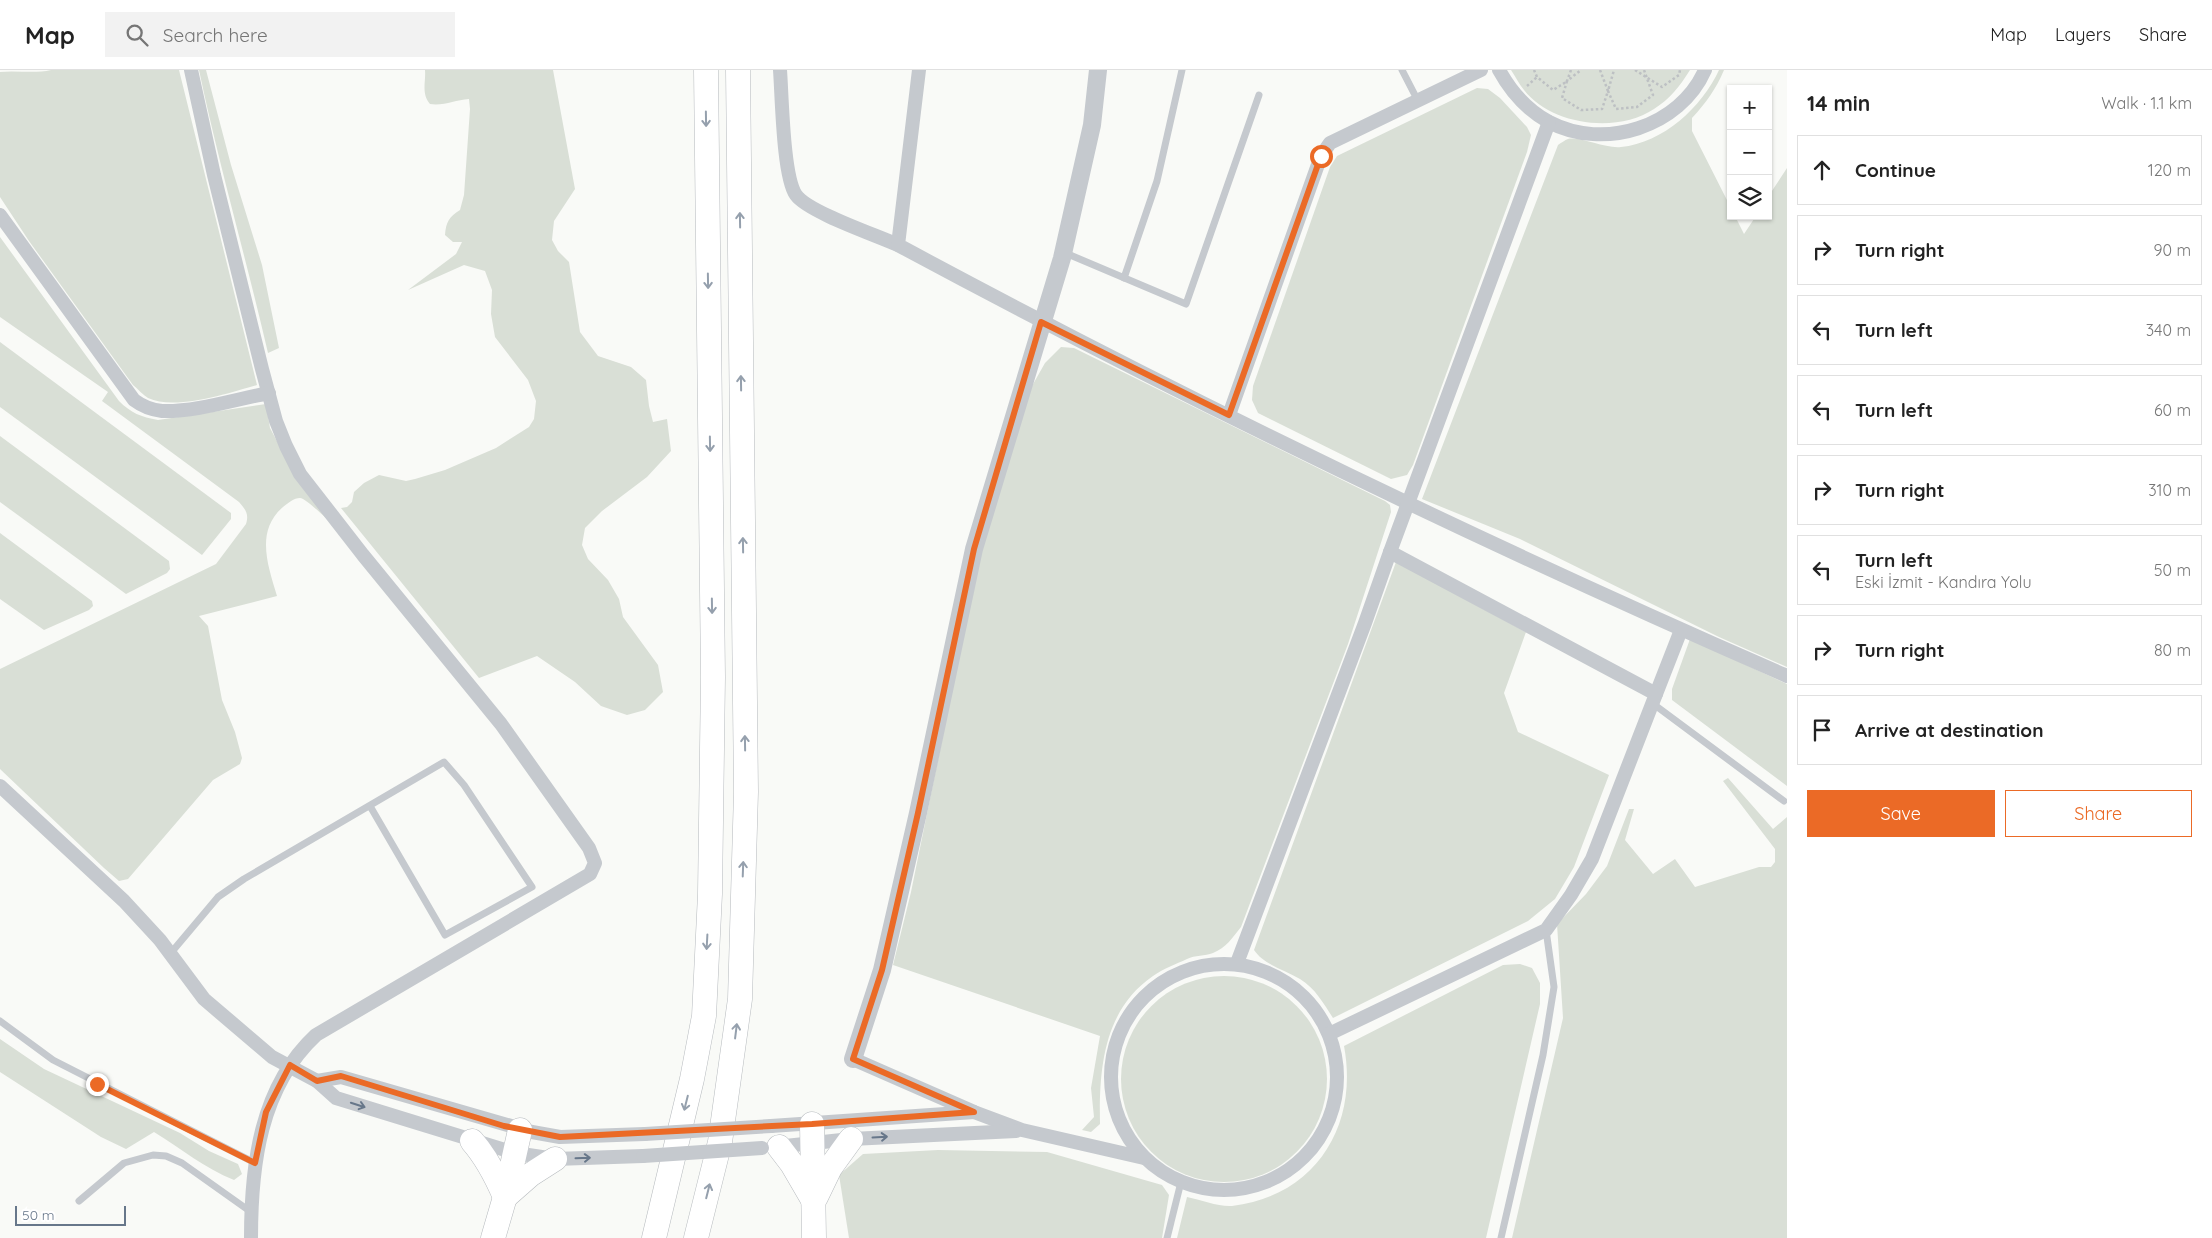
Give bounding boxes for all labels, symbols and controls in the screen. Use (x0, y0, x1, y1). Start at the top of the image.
search box (105, 12, 455, 57)
text: Map (25, 20, 75, 50)
icon: search (123, 21, 151, 49)
text: Search here (163, 23, 268, 47)
text: Map (1990, 23, 2027, 46)
text: Layers (2055, 23, 2111, 46)
text: Share (2139, 23, 2187, 46)
map controls (1727, 85, 1772, 220)
button: + (1727, 85, 1772, 130)
text: 14 min (1807, 90, 1870, 116)
text: Walk · 1.1 km (2101, 93, 2192, 113)
one-way arrow (701, 110, 711, 126)
button: − (1727, 130, 1772, 175)
route start (1310, 145, 1333, 168)
icon: ahead (1808, 156, 1836, 184)
text: Continue (1855, 158, 1936, 182)
text: 120 m (2148, 160, 2191, 180)
button: layers (1727, 175, 1772, 220)
one-way arrow (735, 213, 745, 229)
icon: right (1808, 236, 1836, 264)
text: Turn right (1855, 238, 1944, 262)
text: 90 m (2154, 240, 2191, 260)
one-way arrow (703, 272, 713, 289)
icon: left (1808, 316, 1836, 344)
text: Turn left (1855, 318, 1933, 342)
text: 340 m (2146, 320, 2191, 340)
one-way arrow (737, 375, 746, 391)
icon: left (1808, 396, 1836, 424)
text: Turn left (1855, 398, 1933, 422)
text: 60 m (2154, 400, 2191, 420)
one-way arrow (705, 435, 715, 451)
icon: right (1808, 476, 1836, 504)
text: Turn right (1855, 478, 1944, 502)
text: 310 m (2148, 480, 2191, 500)
one-way arrow (738, 538, 748, 554)
text: Turn left (1855, 548, 1933, 572)
icon: left (1808, 556, 1836, 584)
text: 50 m (2154, 560, 2191, 580)
text: Eski İzmit - Kandıra Yolu (1855, 572, 2032, 592)
one-way arrow (707, 598, 717, 614)
icon: right (1808, 636, 1836, 664)
text: Turn right (1855, 638, 1944, 662)
text: 80 m (2154, 640, 2191, 660)
icon: arrive (1808, 716, 1836, 744)
text: Arrive at destination (1855, 718, 2044, 742)
one-way arrow (740, 735, 750, 752)
button: Save (1807, 790, 1995, 837)
button: Share (2005, 790, 2192, 837)
one-way arrow (739, 861, 748, 877)
one-way arrow (703, 934, 712, 950)
one-way arrow (731, 1023, 741, 1039)
route end (86, 1073, 109, 1096)
one-way arrow (681, 1095, 690, 1111)
one-way arrow (350, 1100, 366, 1110)
one-way arrow (872, 1133, 888, 1142)
one-way arrow (574, 1153, 591, 1163)
one-way arrow (703, 1183, 713, 1199)
scale bar (15, 1203, 126, 1226)
text: 50 m (22, 1206, 55, 1224)

